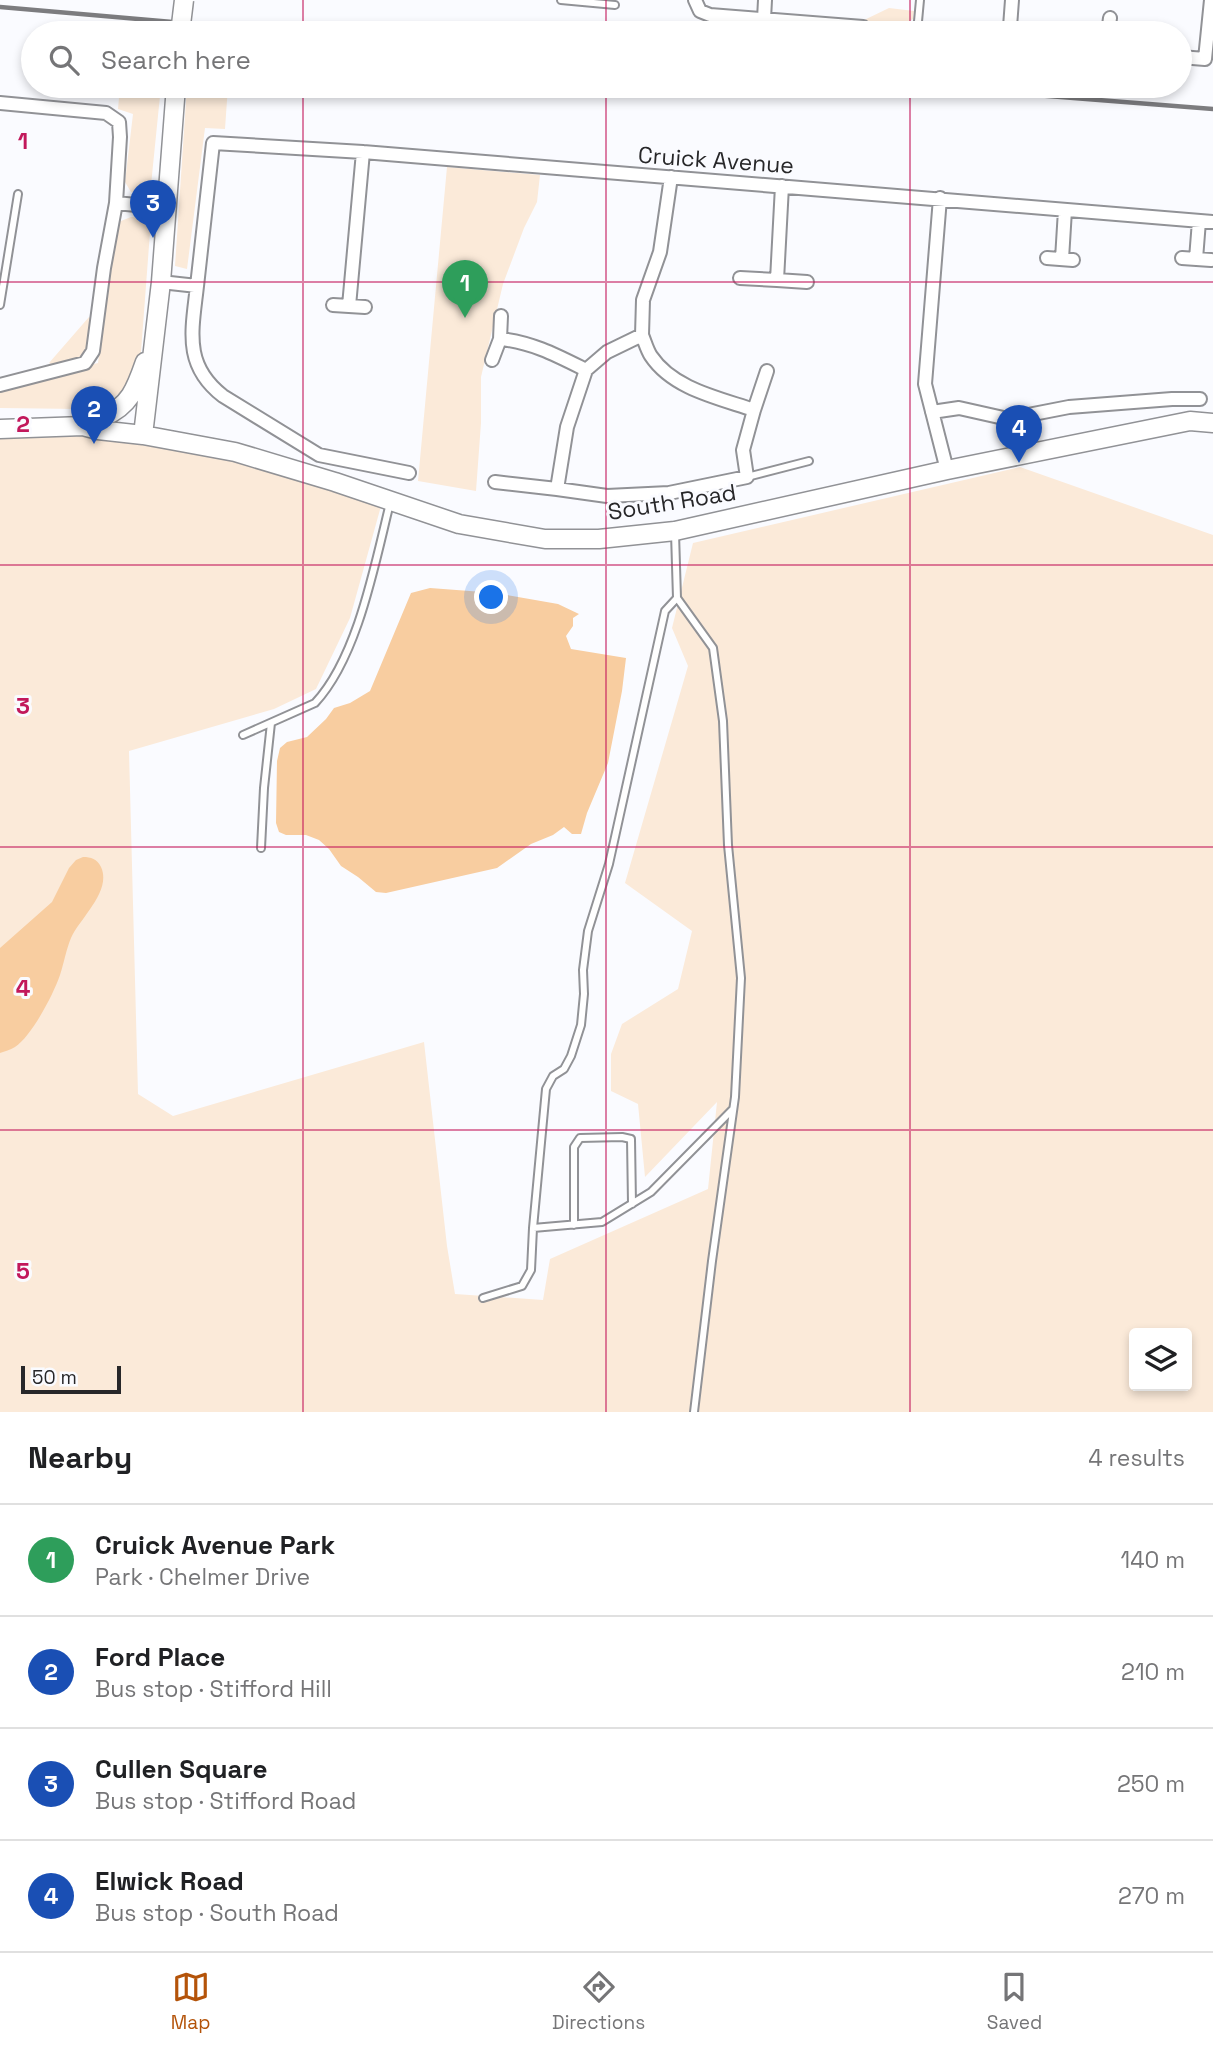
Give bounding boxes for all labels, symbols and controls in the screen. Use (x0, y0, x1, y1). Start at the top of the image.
search box (21, 21, 1192, 98)
icon: search (45, 41, 83, 79)
text: Search here (101, 43, 251, 77)
text: 1 (18, 126, 28, 156)
street label: Cruick Avenue (637, 140, 795, 180)
pin: 3 (130, 180, 176, 238)
pin: 1 (442, 260, 488, 318)
pin: 2 (71, 386, 117, 444)
pin: 4 (996, 405, 1042, 463)
text: 2 (16, 409, 30, 439)
street label: South Road (606, 477, 738, 527)
your location (474, 580, 508, 614)
text: 3 (16, 691, 30, 721)
text: 4 (16, 973, 31, 1003)
text: 5 (16, 1256, 30, 1286)
map controls (1129, 1328, 1192, 1391)
button: layers (1129, 1328, 1192, 1391)
scale bar (21, 1363, 121, 1395)
text: 50 m (32, 1365, 77, 1390)
text: Nearby (28, 1438, 132, 1477)
text: 4 results (1088, 1443, 1185, 1473)
text: Cruick Avenue Park (95, 1528, 335, 1562)
text: 1 (46, 1545, 56, 1575)
text: 140 m (1121, 1545, 1185, 1575)
text: Park · Chelmer Drive (95, 1562, 310, 1592)
text: Ford Place (95, 1640, 225, 1674)
text: 2 (44, 1657, 58, 1687)
text: 210 m (1121, 1657, 1185, 1687)
text: Bus stop · Stifford Hill (95, 1674, 332, 1704)
text: Cullen Square (95, 1752, 267, 1786)
text: 3 (44, 1769, 58, 1799)
text: 250 m (1117, 1769, 1185, 1799)
text: Bus stop · Stifford Road (95, 1786, 356, 1816)
text: Elwick Road (95, 1864, 244, 1898)
text: 4 (44, 1881, 58, 1911)
text: 270 m (1118, 1881, 1185, 1911)
text: Bus stop · South Road (95, 1898, 339, 1928)
tab: Map (171, 1968, 210, 2035)
tab: Directions (552, 1968, 645, 2035)
tab: Saved (987, 1968, 1042, 2035)

